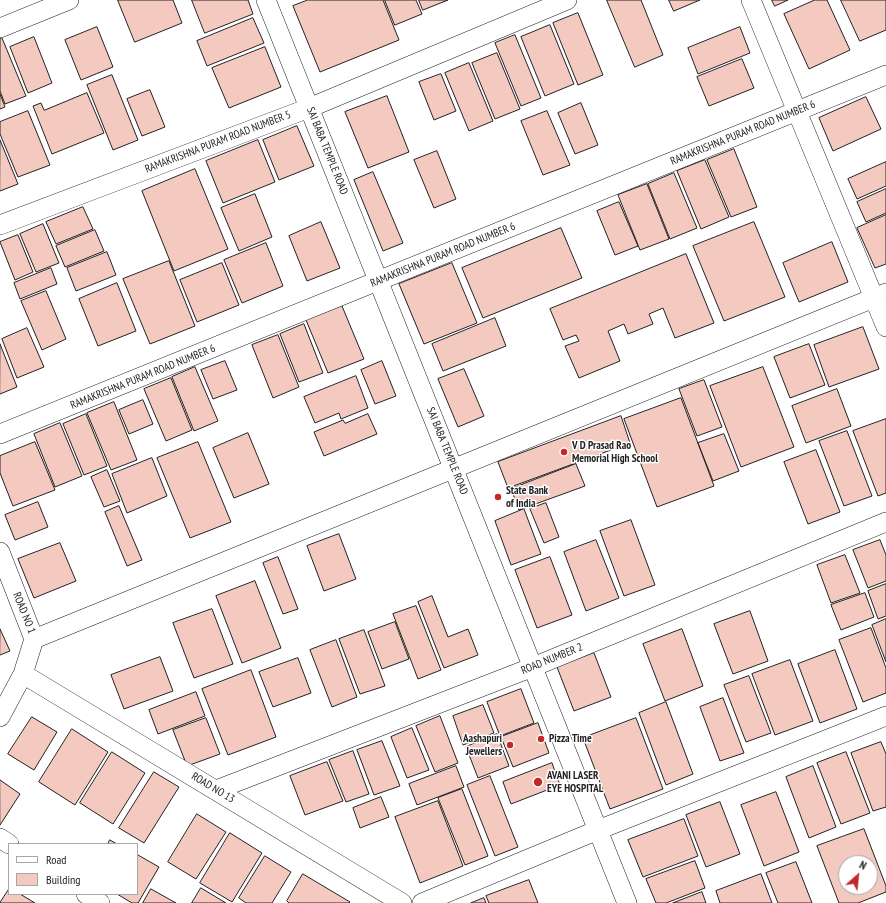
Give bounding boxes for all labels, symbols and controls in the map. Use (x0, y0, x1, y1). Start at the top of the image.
street label: RAMAKRISHNA PURAM ROAD NUMBER 6 (669, 98, 817, 168)
street label: SAI BABA TEMPLE ROAD (303, 105, 351, 197)
street label: RAMAKRISHNA PURAM ROAD NUMBER 5 (143, 108, 293, 176)
street label: RAMAKRISHNA PURAM ROAD NUMBER 6 (369, 220, 517, 290)
street label: RAMAKRISHNA PURAM ROAD NUMBER 6 (69, 342, 217, 412)
street label: SAI BABA TEMPLE ROAD (423, 405, 471, 497)
place label: V D Prasad Rao Memorial High School (572, 439, 658, 465)
marker: V D Prasad Rao Memorial High School (559, 447, 569, 457)
place label: State Bank of India (506, 484, 548, 510)
marker: State Bank of India (493, 492, 503, 502)
street label: ROAD NO 1 (10, 590, 38, 636)
street label: ROAD NUMBER 2 (519, 641, 585, 677)
place label: Aashapuri Jewellers (463, 732, 502, 758)
place label: Pizza Time (549, 732, 592, 746)
marker: Pizza Time (536, 734, 546, 744)
marker: Aashapuri Jewellers (505, 740, 515, 750)
place label: AVANI LASER EYE HOSPITAL (547, 769, 603, 795)
street label: ROAD NO 13 (189, 770, 237, 806)
marker: AVANI LASER EYE HOSPITAL (532, 776, 544, 788)
legend (8, 843, 138, 895)
text: Road (46, 852, 66, 867)
north arrow (838, 855, 878, 895)
text: N (857, 858, 869, 873)
text: Building (46, 872, 81, 887)

